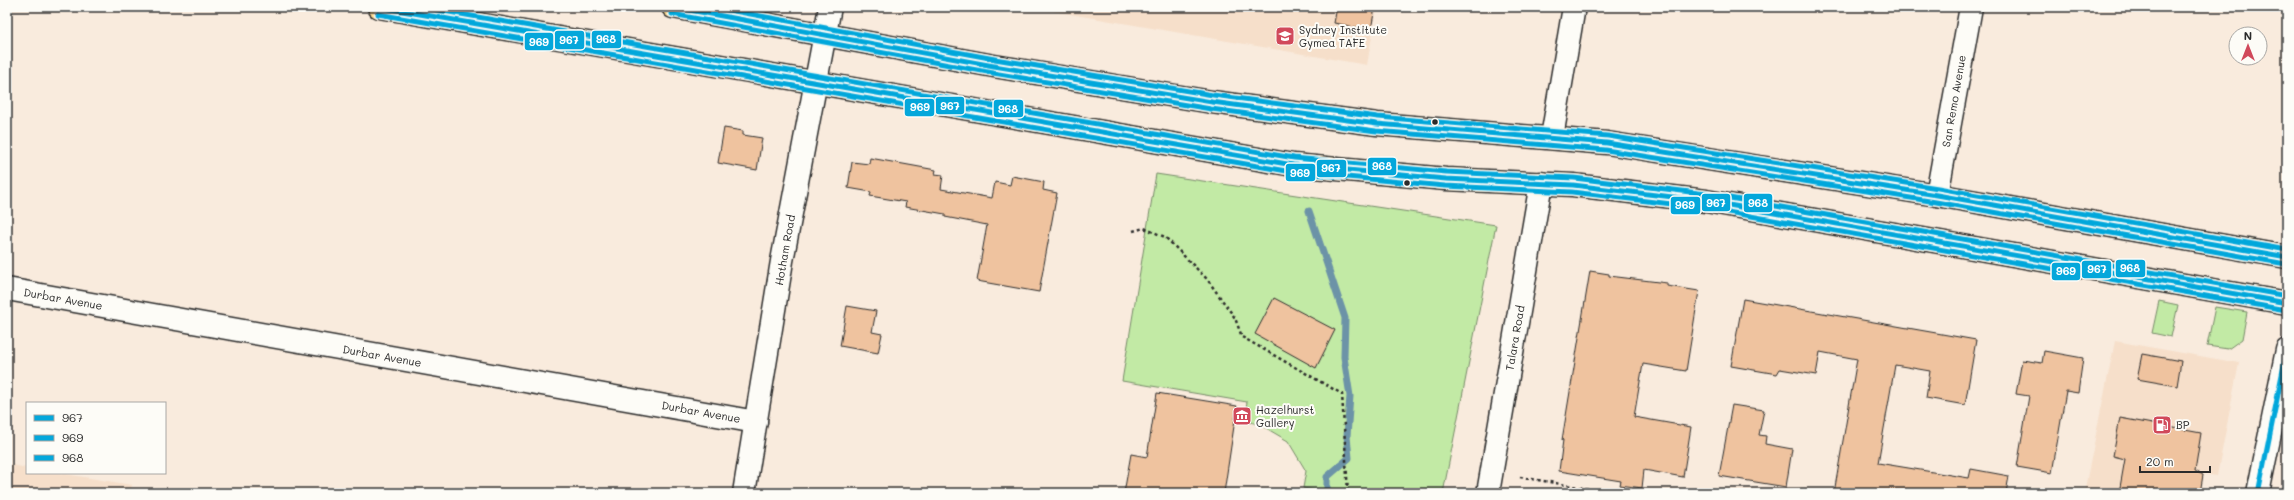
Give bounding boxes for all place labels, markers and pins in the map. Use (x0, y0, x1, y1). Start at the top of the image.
place label: Sydney Institute Gymea TAFE (1299, 22, 1387, 50)
school or university icon: Sydney Institute Gymea TAFE (1274, 25, 1296, 47)
unlabelled marker (1430, 117, 1440, 127)
unlabelled marker (1402, 178, 1412, 188)
place label: Hazelhurst Gallery (1256, 402, 1314, 430)
museum icon: Hazelhurst Gallery (1231, 405, 1253, 427)
fuel station icon: BP (2151, 414, 2173, 436)
place label: BP (2176, 417, 2190, 432)

